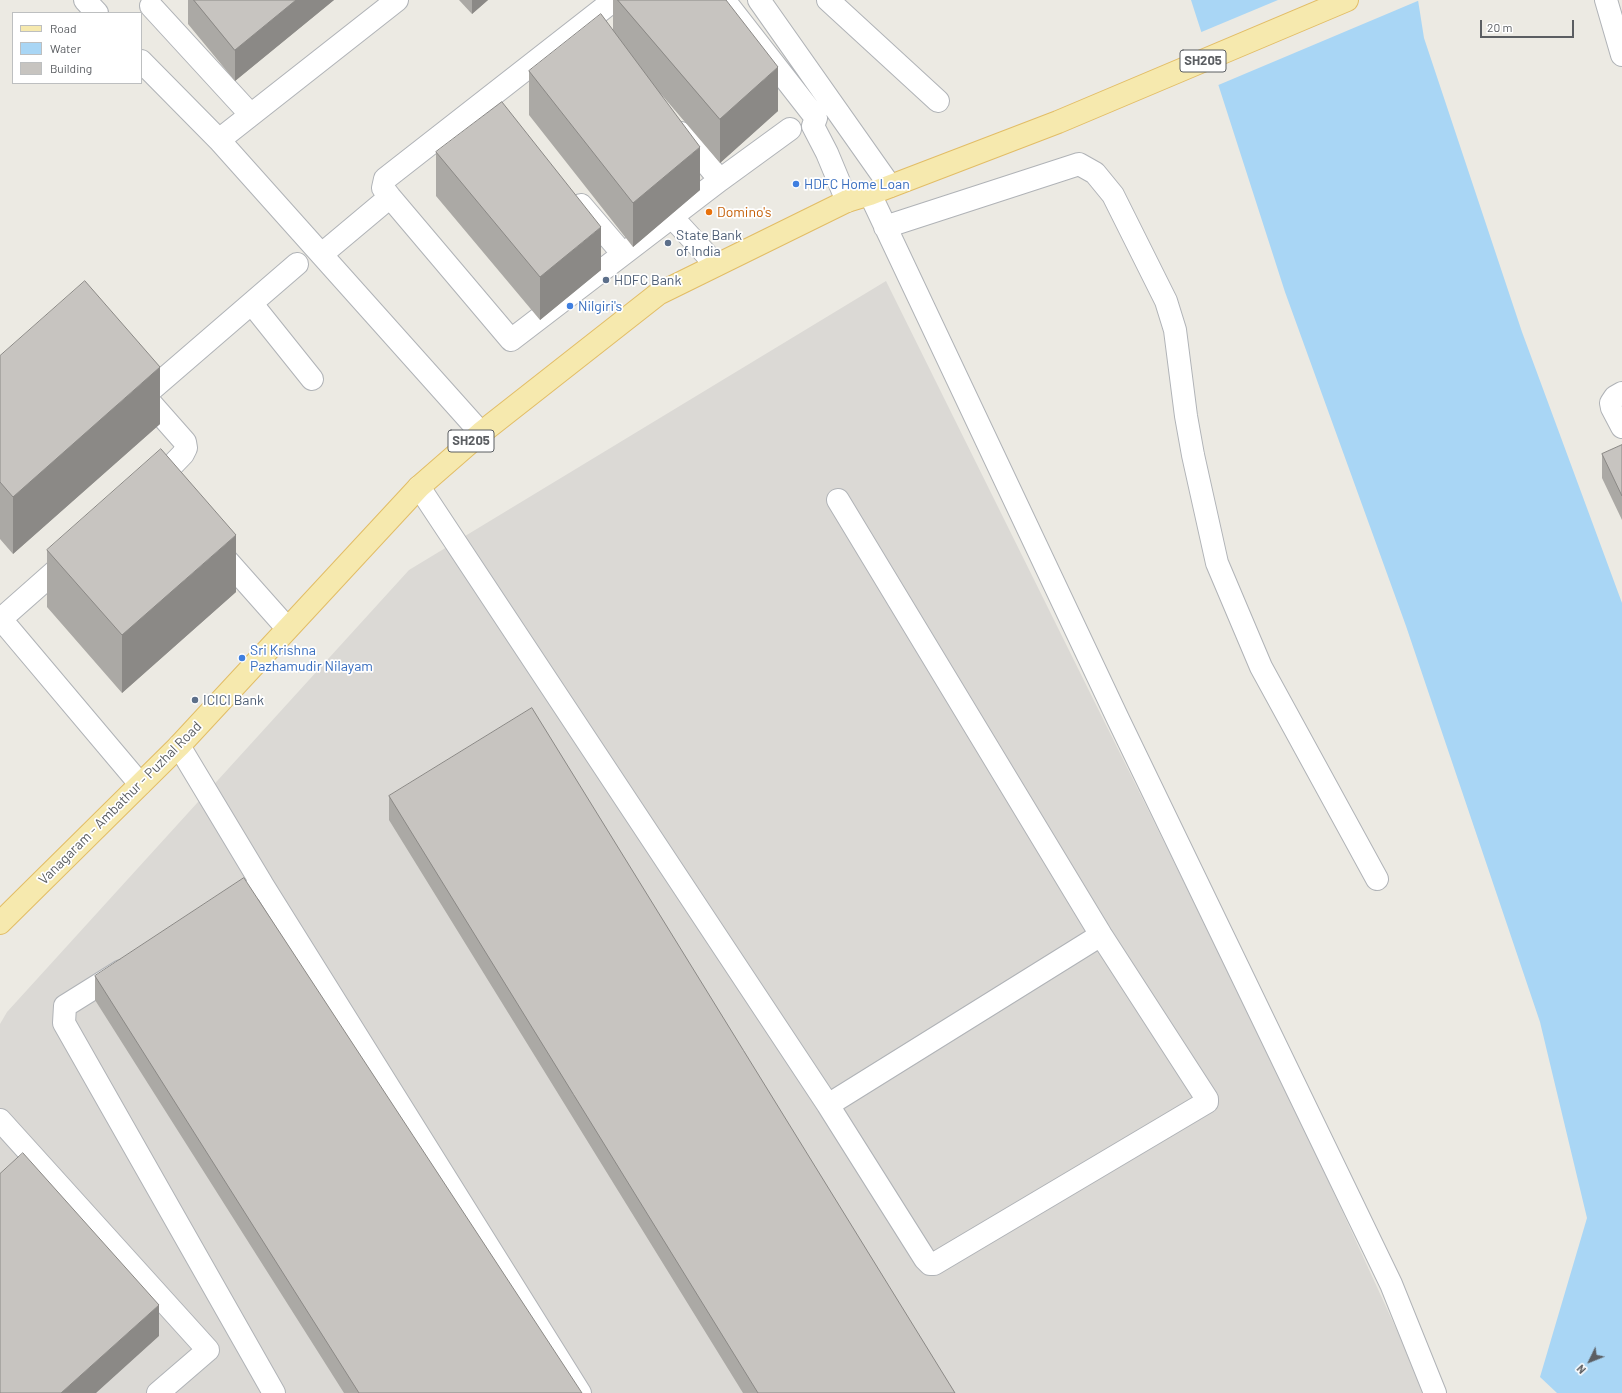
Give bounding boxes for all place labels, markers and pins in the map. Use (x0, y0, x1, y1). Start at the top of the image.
place label: HDFC Home Loan (804, 176, 910, 192)
marker: HDFC Home Loan (791, 179, 801, 189)
place label: Domino's (717, 204, 772, 220)
marker: Domino's (704, 207, 714, 217)
place label: State Bank of India (676, 227, 742, 260)
marker: State Bank of India (663, 238, 673, 248)
place label: HDFC Bank (614, 272, 681, 288)
marker: HDFC Bank (601, 275, 611, 285)
place label: Nilgiri's (578, 298, 622, 314)
marker: Nilgiri's (565, 301, 575, 311)
place label: Sri Krishna Pazhamudir Nilayam (250, 642, 373, 674)
marker: Sri Krishna Pazhamudir Nilayam (237, 653, 247, 663)
place label: ICICI Bank (203, 692, 264, 708)
marker: ICICI Bank (190, 695, 200, 705)

